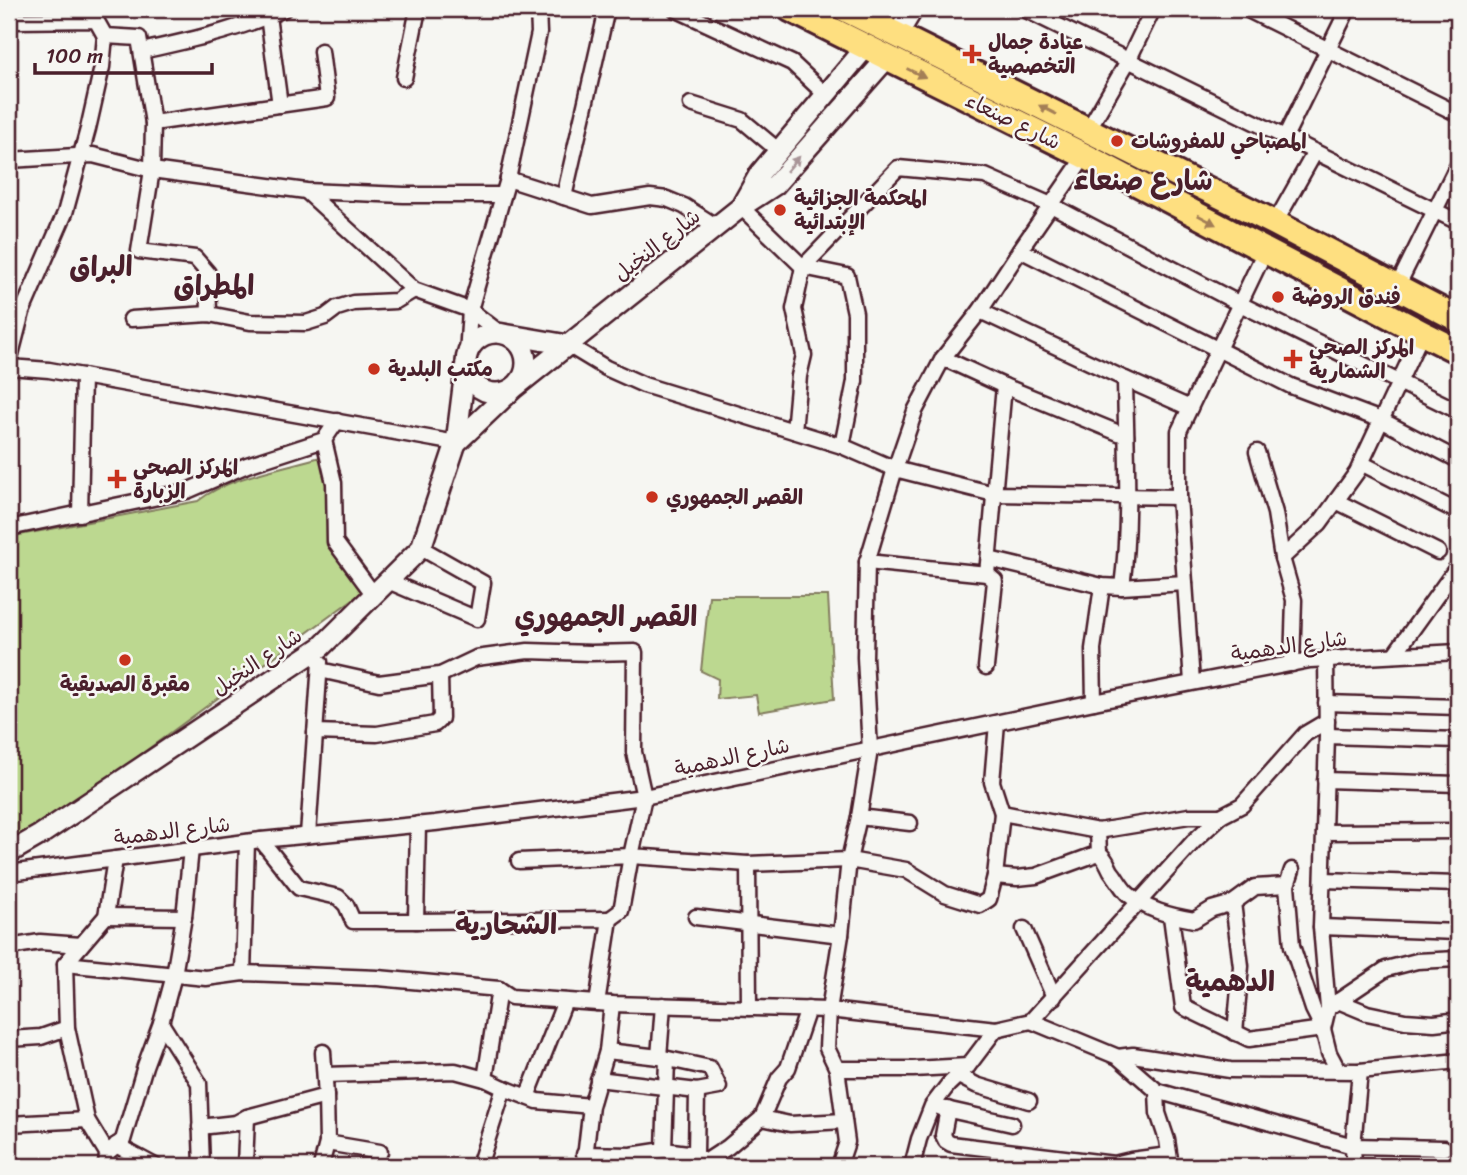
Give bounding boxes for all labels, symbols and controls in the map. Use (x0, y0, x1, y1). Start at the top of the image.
place label: عيادة جمال التخصصية (988, 23, 1083, 85)
scale bar (35, 32, 212, 76)
text: 100 m (46, 37, 103, 75)
marker: عيادة جمال التخصصية (962, 44, 982, 64)
one-way arrow (906, 68, 926, 79)
street label: شارع صنعاء (958, 81, 1068, 161)
one-way arrow (1038, 104, 1058, 115)
place label: المصباحي للمفروشات (1131, 122, 1307, 160)
marker: المصباحي للمفروشات (1109, 133, 1125, 149)
one-way arrow (785, 155, 801, 173)
district label: شارع صنعاء (1073, 156, 1213, 205)
place label: المحكمة الجزائية الإبتدائية (794, 179, 927, 241)
street label: شارع النخيل (605, 198, 709, 292)
marker: المحكمة الجزائية الإبتدائية (772, 202, 788, 218)
one-way arrow (1197, 215, 1217, 226)
district label: البراق (69, 242, 133, 291)
district label: المطراق (174, 261, 254, 310)
place label: فندق الروضة (1292, 278, 1401, 316)
marker: فندق الروضة (1270, 289, 1286, 305)
place label: المركز الصحي الشمارية (1309, 328, 1414, 390)
marker: المركز الصحي الشمارية (1283, 349, 1303, 369)
place label: مكتب البلدية (388, 350, 493, 388)
marker: مكتب البلدية (366, 361, 382, 377)
place label: المركز الصحي الزبارة (133, 448, 238, 510)
marker: المركز الصحي الزبارة (107, 469, 127, 489)
place label: القصر الجمهوري (666, 478, 803, 516)
marker: القصر الجمهوري (644, 489, 660, 505)
district label: القصر الجمهوري (515, 592, 697, 641)
street label: شارع النخيل (204, 617, 310, 707)
street label: شارع الدهمية (1228, 619, 1350, 673)
marker: مقبرة الصديقية (117, 652, 133, 668)
place label: مقبرة الصديقية (60, 665, 190, 703)
street label: شارع الدهمية (671, 726, 793, 788)
street label: شارع الدهمية (112, 805, 232, 857)
district label: الشحارية (455, 900, 557, 949)
district label: الدهمية (1185, 957, 1275, 1006)

